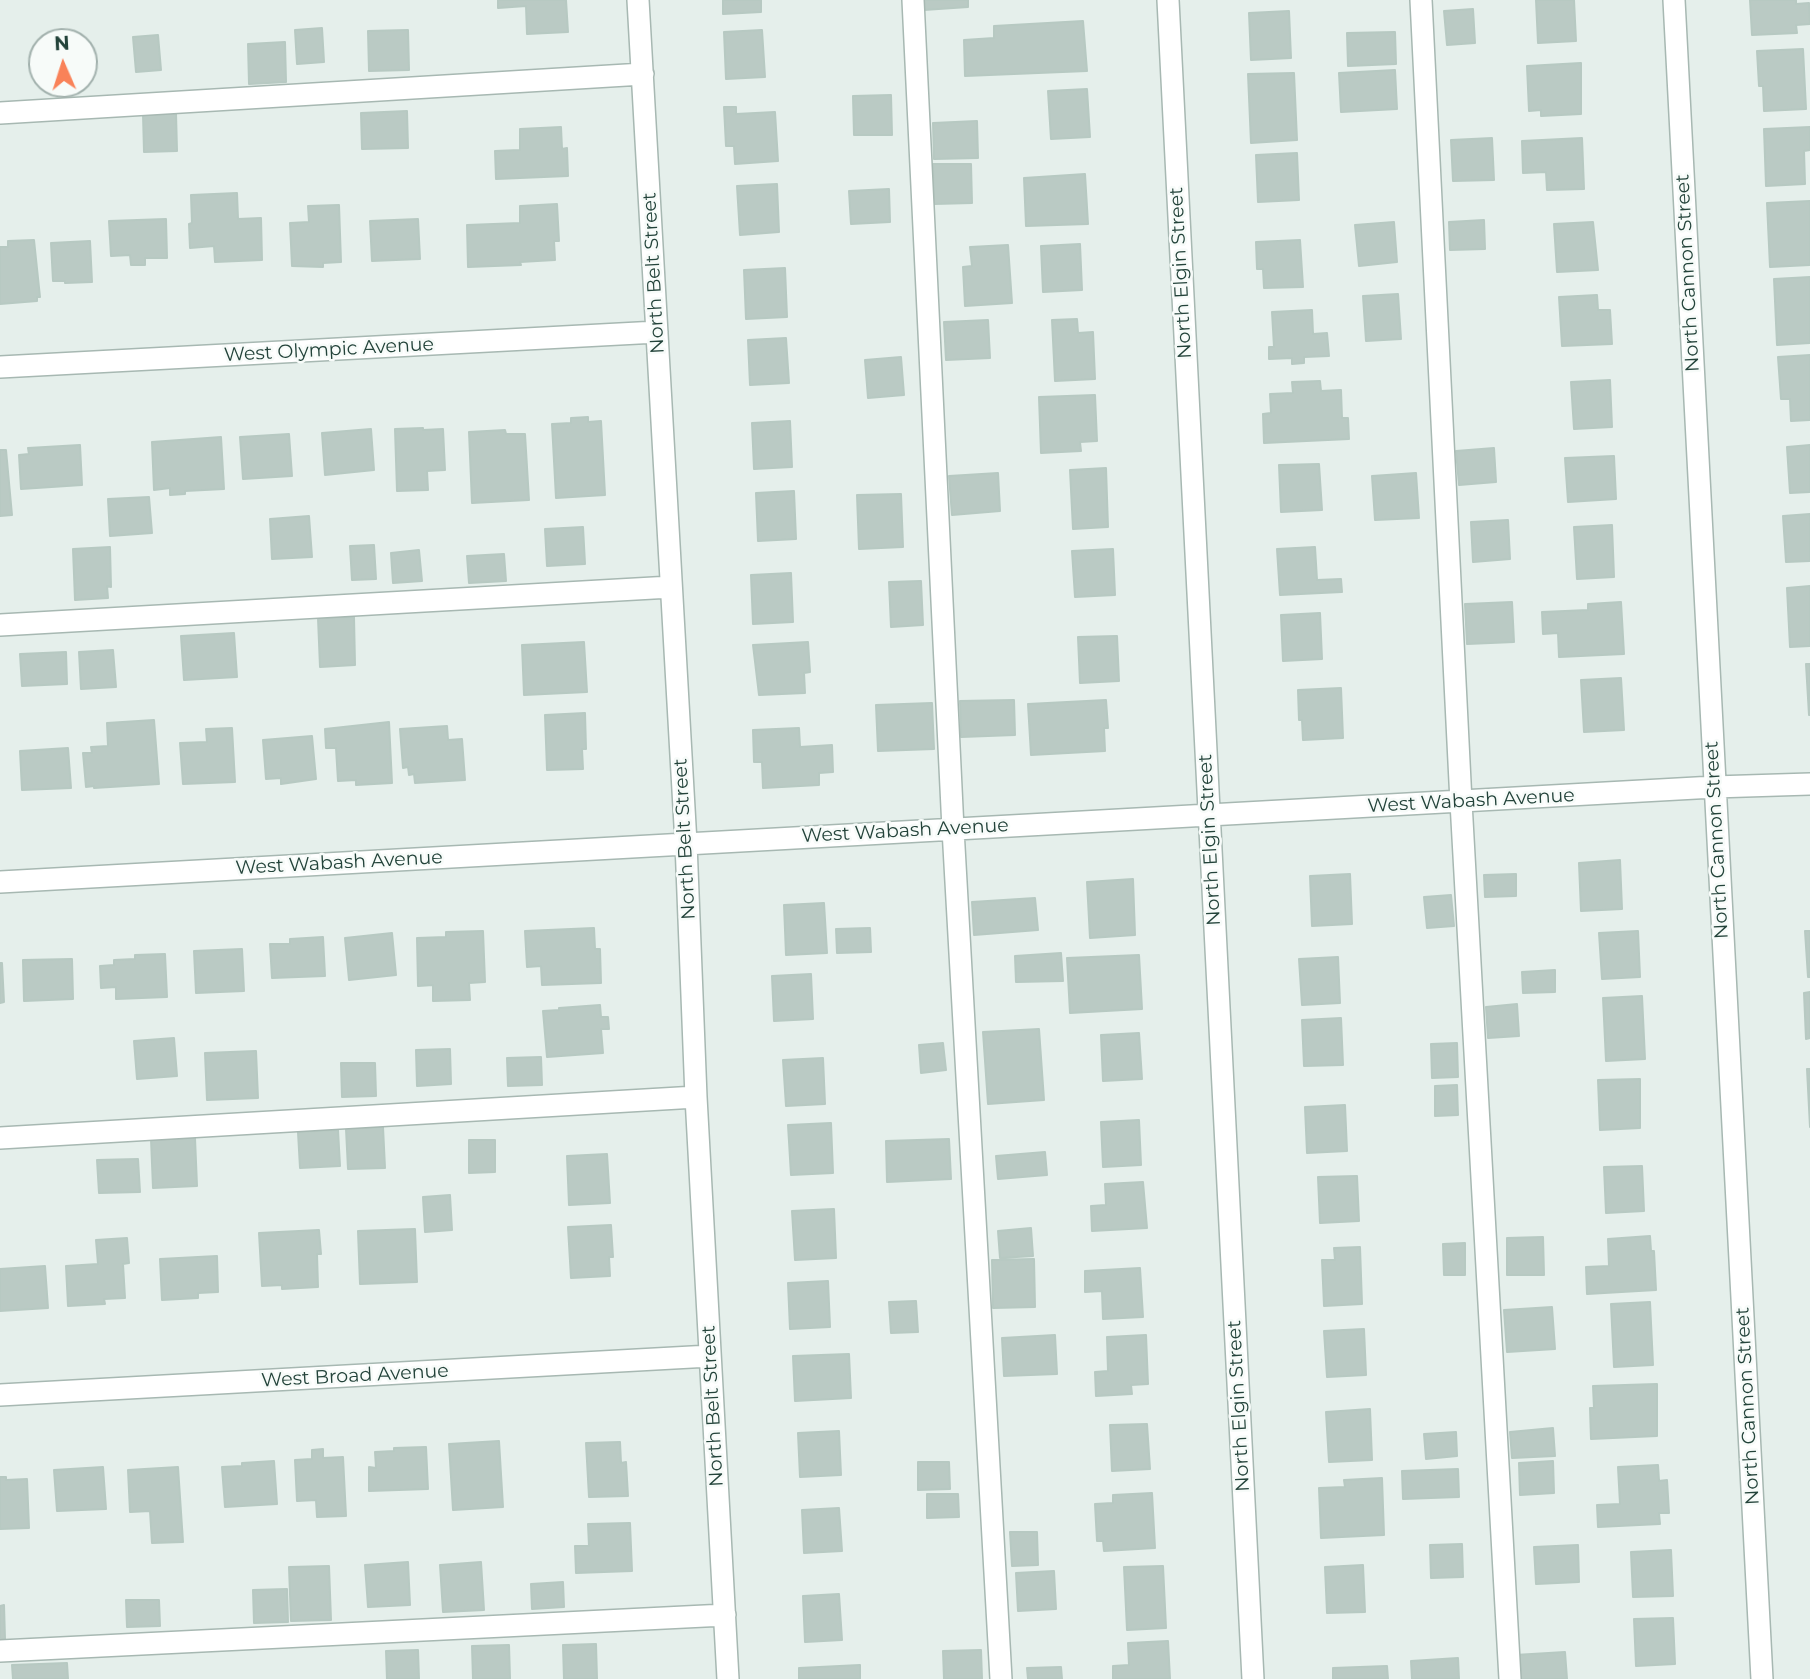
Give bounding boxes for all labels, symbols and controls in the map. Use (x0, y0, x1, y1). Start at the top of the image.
north arrow (28, 28, 98, 98)
text: N (54, 32, 70, 55)
street label: North Cannon Street (1671, 173, 1705, 373)
street label: North Elgin Street (1165, 187, 1197, 359)
street label: North Belt Street (638, 192, 670, 354)
street label: West Olympic Avenue (223, 333, 435, 367)
street label: North Cannon Street (1700, 740, 1734, 940)
street label: North Elgin Street (1194, 754, 1226, 926)
street label: North Belt Street (669, 758, 701, 920)
street label: West Wabash Avenue (1367, 784, 1575, 818)
street label: West Wabash Avenue (801, 814, 1009, 848)
street label: West Wabash Avenue (235, 846, 443, 880)
street label: North Cannon Street (1731, 1306, 1765, 1506)
street label: North Elgin Street (1223, 1320, 1255, 1492)
street label: North Belt Street (697, 1325, 729, 1487)
street label: West Broad Avenue (261, 1360, 449, 1392)

